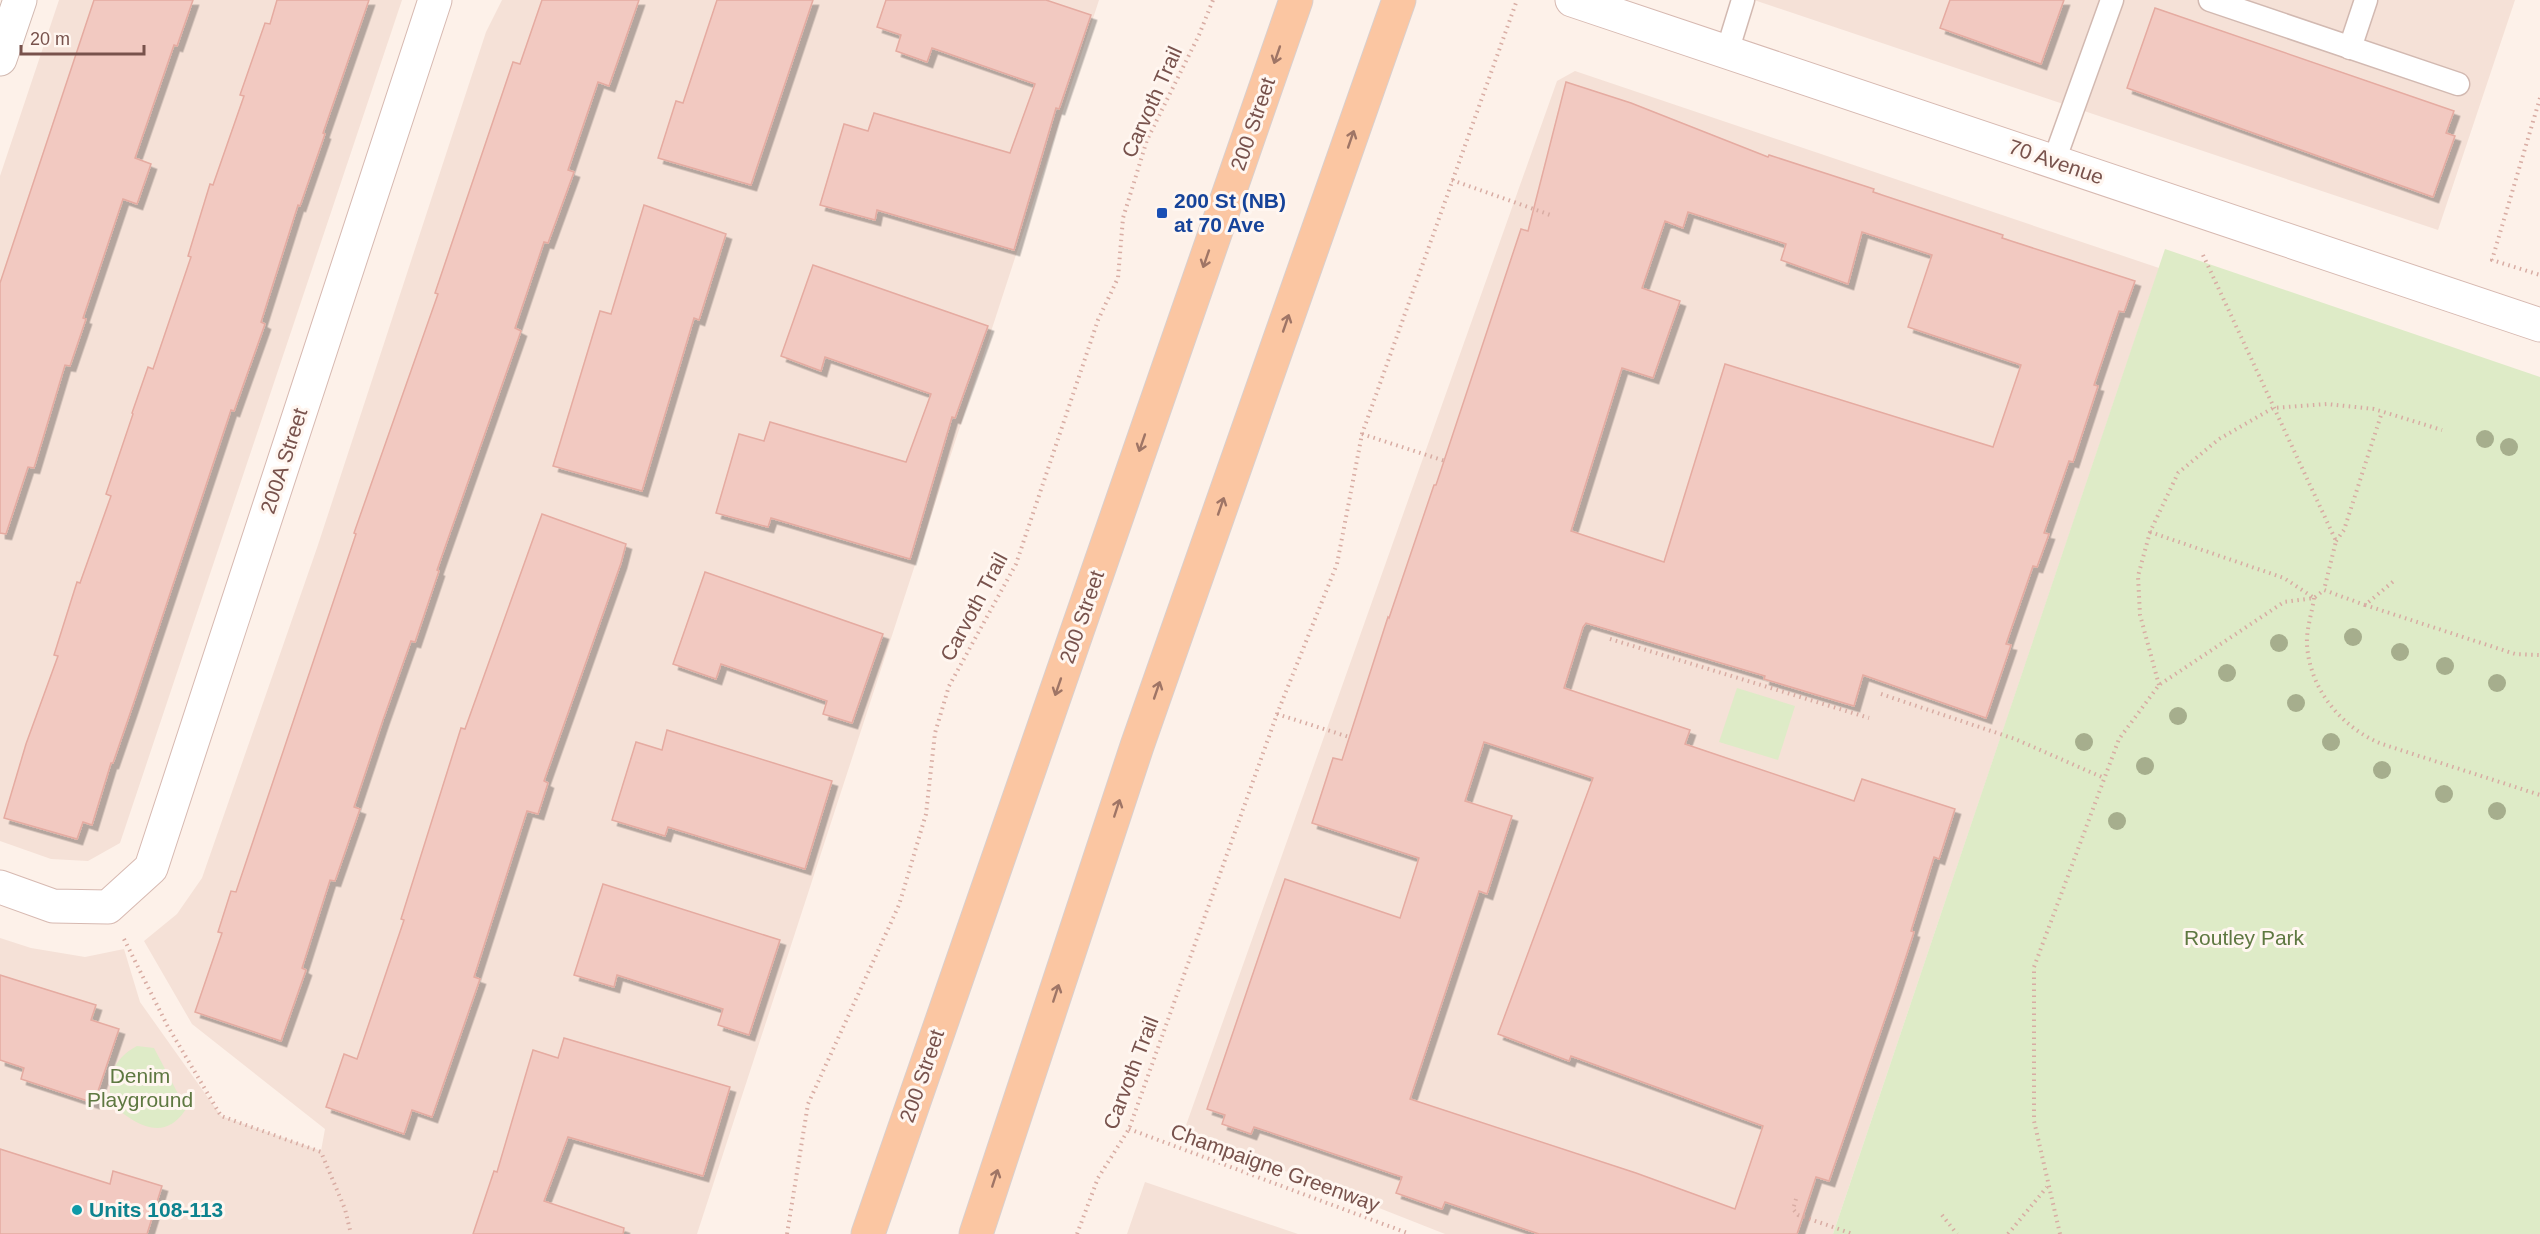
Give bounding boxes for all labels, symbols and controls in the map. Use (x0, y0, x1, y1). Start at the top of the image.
scale bar (21, 18, 144, 56)
text: 20 m (30, 29, 70, 49)
street label: Carvoth Trail (1117, 43, 1186, 161)
one-way arrow (1271, 45, 1282, 64)
street label: 200 Street (1226, 74, 1279, 173)
one-way arrow (1346, 130, 1357, 148)
street label: 70 Avenue (2006, 135, 2107, 188)
place label: 200 St (NB) at 70 Ave (1174, 189, 1286, 236)
marker: 200 St (NB) at 70 Ave (1155, 206, 1169, 220)
one-way arrow (1200, 249, 1211, 268)
one-way arrow (1282, 314, 1293, 332)
street label: 200A Street (256, 405, 311, 517)
one-way arrow (1136, 434, 1147, 452)
one-way arrow (1217, 498, 1228, 516)
street label: Carvoth Trail (935, 549, 1012, 665)
street label: 200 Street (1055, 567, 1108, 666)
one-way arrow (1051, 677, 1062, 696)
one-way arrow (1152, 682, 1163, 700)
one-way arrow (1112, 799, 1123, 818)
park label: Routley Park (2184, 926, 2305, 949)
one-way arrow (1051, 984, 1062, 1003)
street label: Carvoth Trail (1098, 1013, 1163, 1133)
street label: 200 Street (895, 1026, 948, 1125)
park label: Denim Playground (87, 1064, 193, 1111)
street label: Champaigne Greenway (1168, 1119, 1383, 1216)
one-way arrow (990, 1169, 1001, 1188)
place label: Units 108-113 (89, 1198, 223, 1221)
marker: Units 108-113 (70, 1203, 84, 1217)

